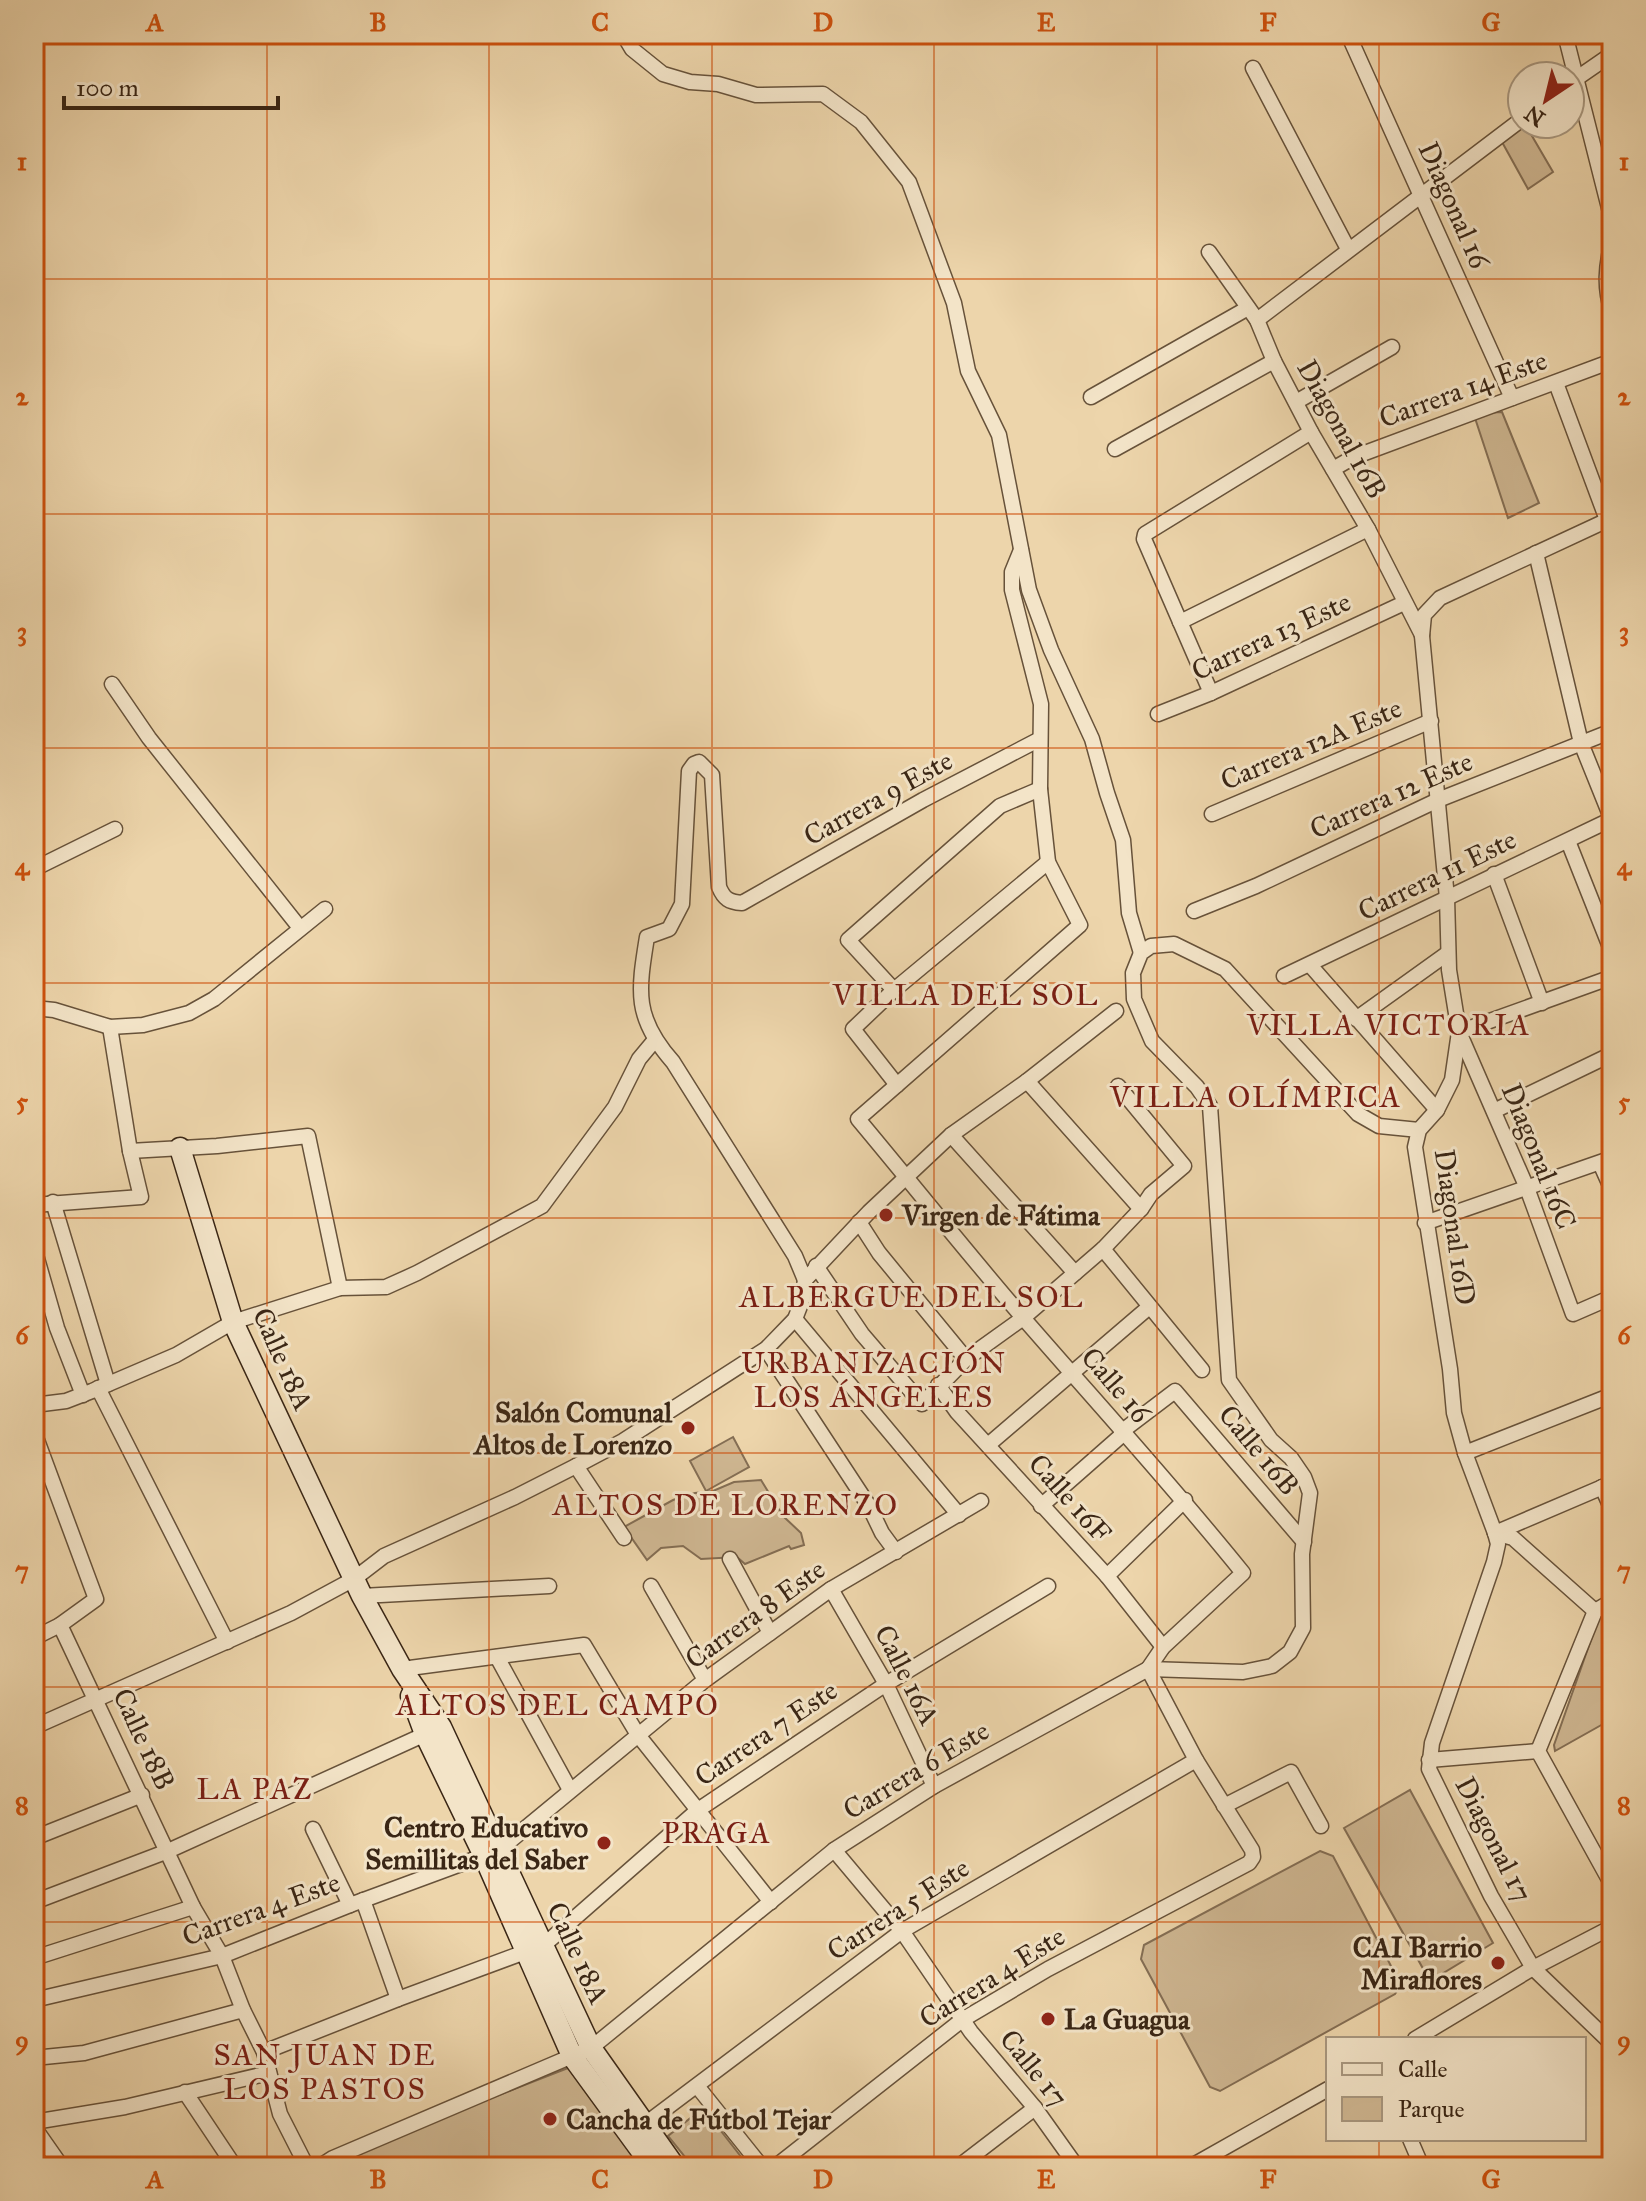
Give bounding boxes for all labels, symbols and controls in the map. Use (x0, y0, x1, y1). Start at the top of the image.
text: A (144, 6, 164, 38)
text: B (369, 6, 387, 38)
text: C (591, 6, 609, 38)
text: D (813, 6, 833, 38)
text: E (1037, 6, 1056, 38)
text: F (1260, 6, 1277, 38)
text: G (1481, 6, 1501, 38)
scale bar (64, 60, 278, 110)
north arrow (1506, 60, 1586, 140)
text: 100 m (76, 73, 139, 103)
text: N (1519, 99, 1550, 132)
street label: Diagonal 16 (1411, 136, 1498, 275)
text: 1 (17, 145, 27, 177)
text: 1 (1619, 145, 1629, 177)
street label: Carrera 14 Este (1374, 342, 1552, 436)
street label: Diagonal 16B (1290, 353, 1394, 505)
text: 2 (16, 380, 30, 412)
text: 2 (1618, 380, 1632, 412)
street label: Carrera 13 Este (1186, 584, 1356, 688)
text: 3 (17, 615, 27, 647)
text: 3 (1619, 615, 1629, 647)
street label: Carrera 12A Este (1215, 690, 1407, 798)
street label: Carrera 9 Este (798, 743, 958, 853)
street label: Carrera 12 Este (1304, 744, 1478, 846)
street label: Carrera 11 Este (1352, 822, 1522, 928)
text: 4 (15, 850, 31, 882)
text: 4 (1617, 850, 1633, 882)
district label: VILLA DEL SOL (832, 977, 1099, 1013)
district label: VILLA VICTORIA (1246, 1007, 1531, 1043)
district label: VILLA OLÍMPICA (1109, 1078, 1402, 1115)
street label: Diagonal 16C (1494, 1078, 1584, 1234)
text: 5 (16, 1085, 29, 1117)
text: 5 (1618, 1085, 1631, 1117)
street label: Diagonal 16D (1427, 1147, 1483, 1307)
place label: Virgen de Fátima (901, 1198, 1101, 1233)
marker: Virgen de Fátima (877, 1206, 895, 1224)
district label: ALBERGUE DEL SOL (738, 1279, 1084, 1315)
street label: Calle 18A (245, 1302, 321, 1416)
text: 6 (15, 1319, 30, 1351)
text: 6 (1617, 1319, 1632, 1351)
street label: Calle 16 (1074, 1340, 1159, 1431)
district label: URBANIZACIÓN LOS ÁNGELES (741, 1344, 1007, 1415)
place label: Salón Comunal Altos de Lorenzo (472, 1395, 672, 1462)
street label: Calle 16B (1211, 1398, 1307, 1502)
marker: Salón Comunal Altos de Lorenzo (679, 1419, 697, 1437)
street label: Calle 16F (1021, 1446, 1119, 1550)
district label: ALTOS DE LORENZO (551, 1487, 899, 1523)
street label: Carrera 8 Este (678, 1551, 832, 1677)
text: 7 (15, 1554, 29, 1586)
text: 7 (1617, 1554, 1631, 1586)
street label: Calle 16A (867, 1619, 947, 1731)
street label: Carrera 7 Este (688, 1672, 844, 1794)
street label: Calle 18B (105, 1683, 183, 1795)
district label: ALTOS DEL CAMPO (394, 1687, 720, 1723)
street label: Carrera 6 Este (837, 1713, 995, 1827)
district label: LA PAZ (196, 1771, 314, 1807)
street label: Diagonal 17 (1448, 1771, 1540, 1907)
text: 8 (15, 1789, 29, 1821)
text: 8 (1617, 1789, 1631, 1821)
place label: Centro Educativo Semillitas del Saber (365, 1810, 589, 1877)
district label: PRAGA (662, 1815, 772, 1851)
marker: Centro Educativo Semillitas del Saber (595, 1834, 613, 1852)
street label: Carrera 5 Este (820, 1850, 976, 1968)
street label: Carrera 4 Este (177, 1864, 345, 1954)
street label: Calle 18A (539, 1896, 617, 2010)
street label: Carrera 4 Este (913, 1918, 1071, 2036)
place label: CAI Barrio Miraflores (1353, 1930, 1482, 1997)
marker: CAI Barrio Miraflores (1489, 1954, 1507, 1972)
place label: La Guagua (1064, 2002, 1191, 2037)
marker: La Guagua (1039, 2010, 1057, 2028)
street label: Calle 17 (992, 2022, 1076, 2114)
text: 9 (15, 2024, 29, 2056)
text: 9 (1617, 2024, 1631, 2056)
district label: SAN JUAN DE LOS PASTOS (213, 2037, 437, 2107)
legend (1326, 2037, 1586, 2141)
text: Calle (1398, 2054, 1447, 2084)
text: Parque (1398, 2094, 1465, 2124)
place label: Cancha de Fútbol Tejar (566, 2102, 831, 2137)
marker: Cancha de Fútbol Tejar (541, 2110, 559, 2128)
text: A (144, 2163, 164, 2195)
text: B (369, 2163, 387, 2195)
text: C (591, 2163, 609, 2195)
text: D (813, 2163, 833, 2195)
text: E (1037, 2163, 1056, 2195)
text: F (1260, 2163, 1277, 2195)
text: G (1481, 2163, 1501, 2195)

